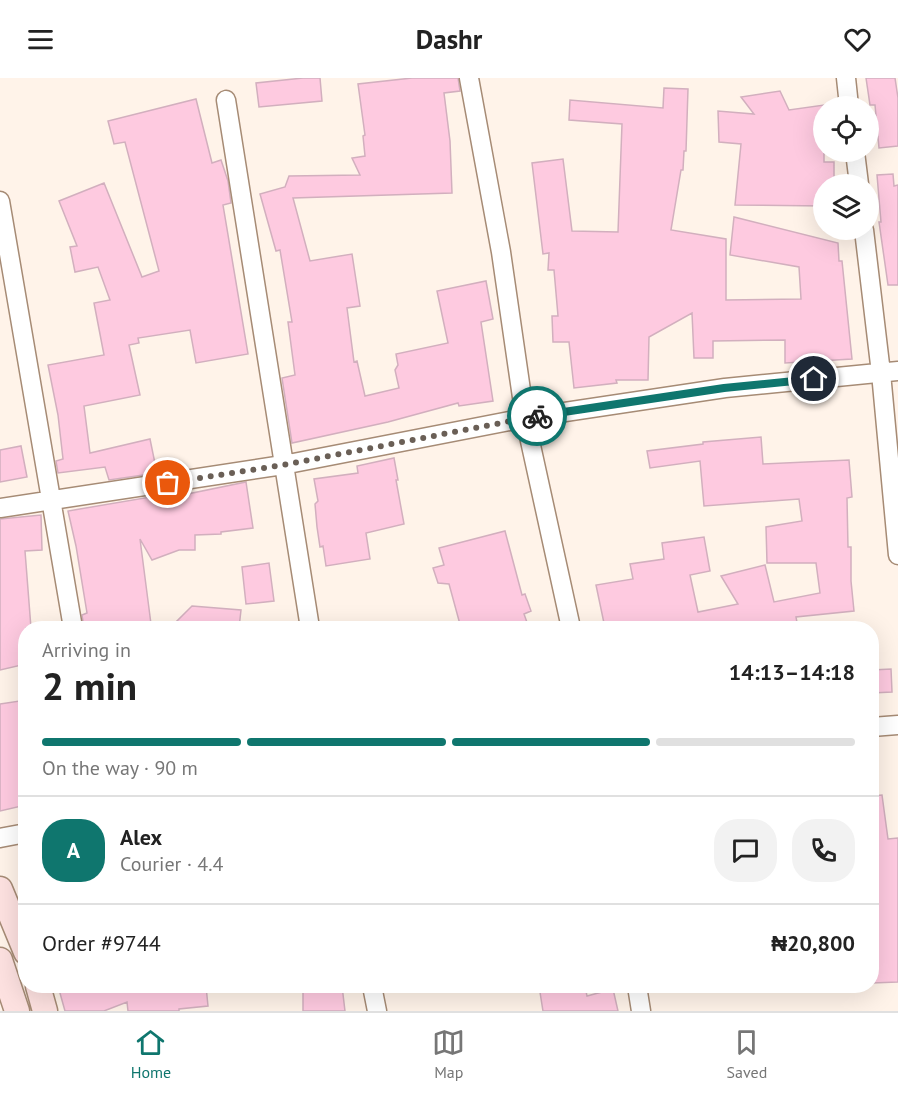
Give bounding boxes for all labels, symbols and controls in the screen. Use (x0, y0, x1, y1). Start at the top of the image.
text: Dashr (416, 22, 482, 56)
icon: menu (24, 23, 57, 56)
icon: heart (841, 23, 874, 56)
map controls (813, 96, 879, 240)
button: locate (813, 96, 879, 162)
button: layers (813, 174, 879, 240)
pin (788, 353, 839, 404)
icon: home (797, 362, 830, 395)
courier (507, 386, 567, 446)
icon: bike (521, 400, 554, 433)
pin (142, 457, 193, 508)
icon: bag (151, 466, 184, 499)
text: Arriving in (42, 637, 131, 663)
text: 14:13–14:18 (729, 658, 855, 686)
text: 2 min (42, 660, 137, 711)
text: On the way · 90 m (42, 755, 198, 781)
button: chat (714, 819, 777, 882)
button: phone (792, 819, 855, 882)
text: Alex (120, 823, 162, 851)
text: A (67, 836, 80, 864)
text: Courier · 4.4 (120, 851, 223, 877)
text: Order #9744 (42, 929, 161, 957)
text: ₦20,800 (771, 929, 855, 957)
tab: Home (131, 1026, 171, 1082)
tab: Map (432, 1026, 465, 1082)
tab: Saved (727, 1026, 767, 1082)

